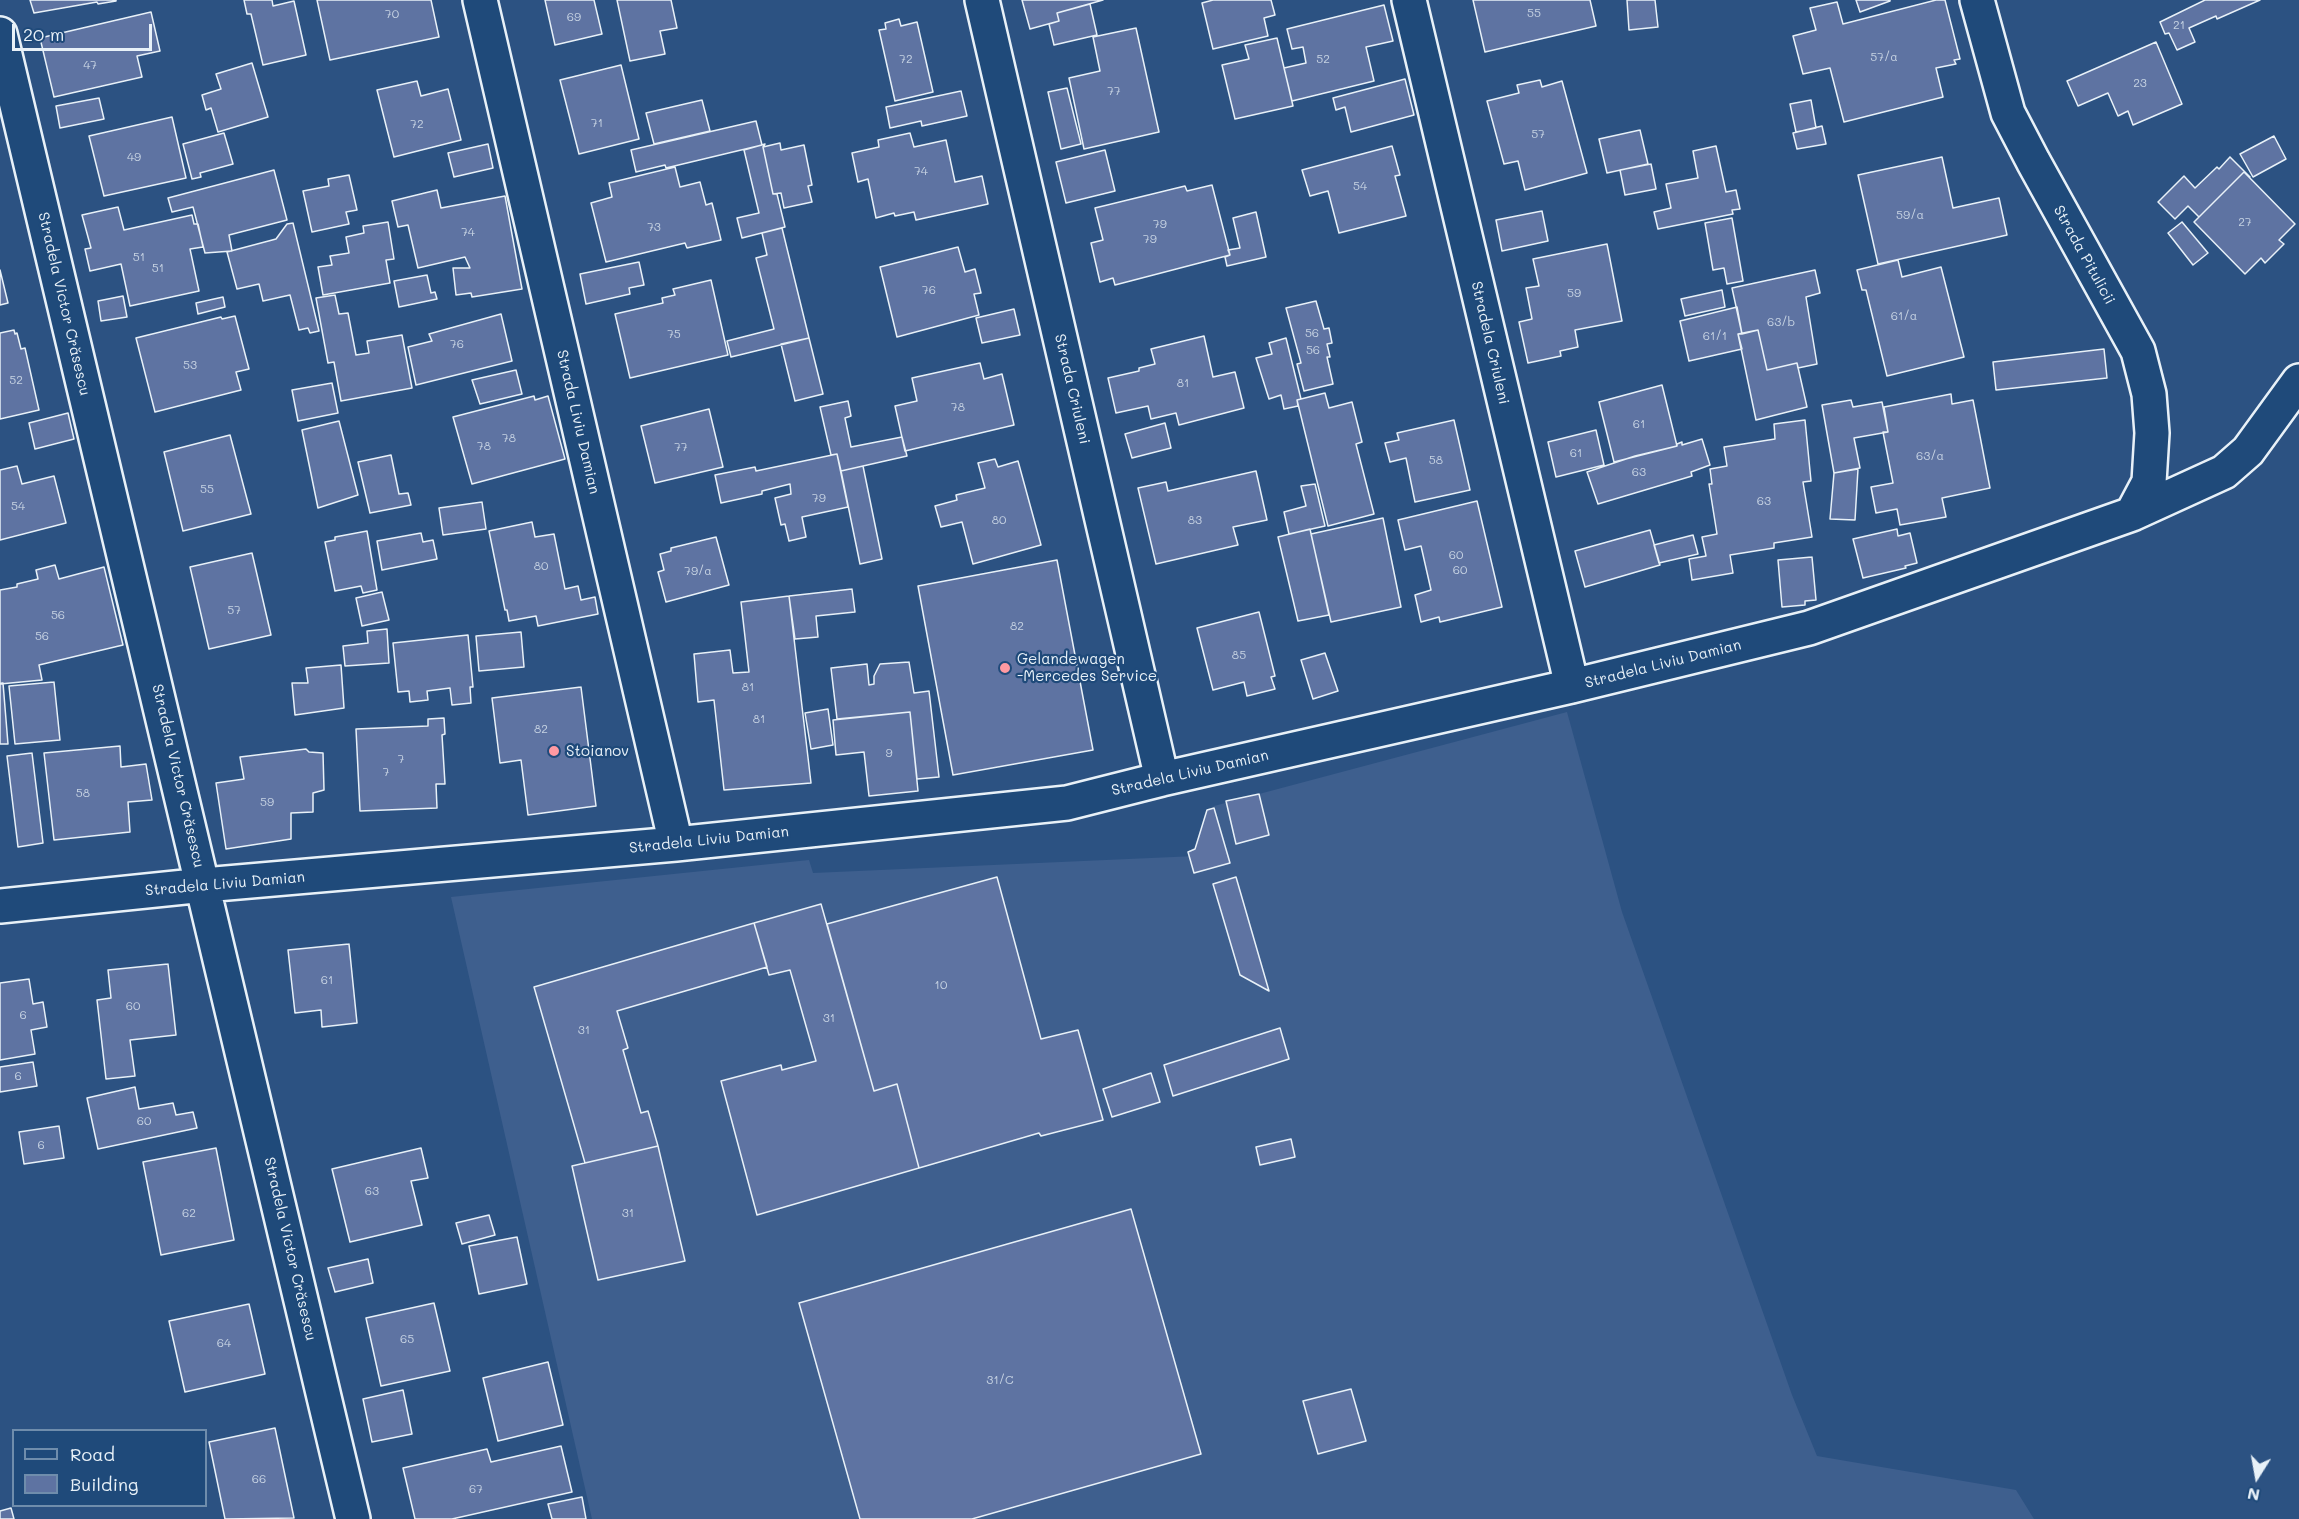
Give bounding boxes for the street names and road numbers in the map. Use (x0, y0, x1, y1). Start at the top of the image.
street label: Strada Pitulicii (2049, 202, 2119, 308)
street label: Stradela Victor Crăsescu (34, 210, 94, 398)
street label: Stradela Criuleni (1467, 280, 1513, 406)
street label: Strada Criuleni (1051, 332, 1093, 446)
street label: Strada Liviu Damian (553, 348, 603, 496)
street label: Stradela Liviu Damian (1583, 636, 1743, 692)
street label: Stradela Victor Crăsescu (148, 682, 208, 870)
street label: Stradela Liviu Damian (1110, 746, 1270, 800)
street label: Stradela Liviu Damian (628, 823, 790, 857)
street label: Stradela Liviu Damian (144, 868, 306, 900)
street label: Stradela Victor Crăsescu (260, 1155, 320, 1343)

